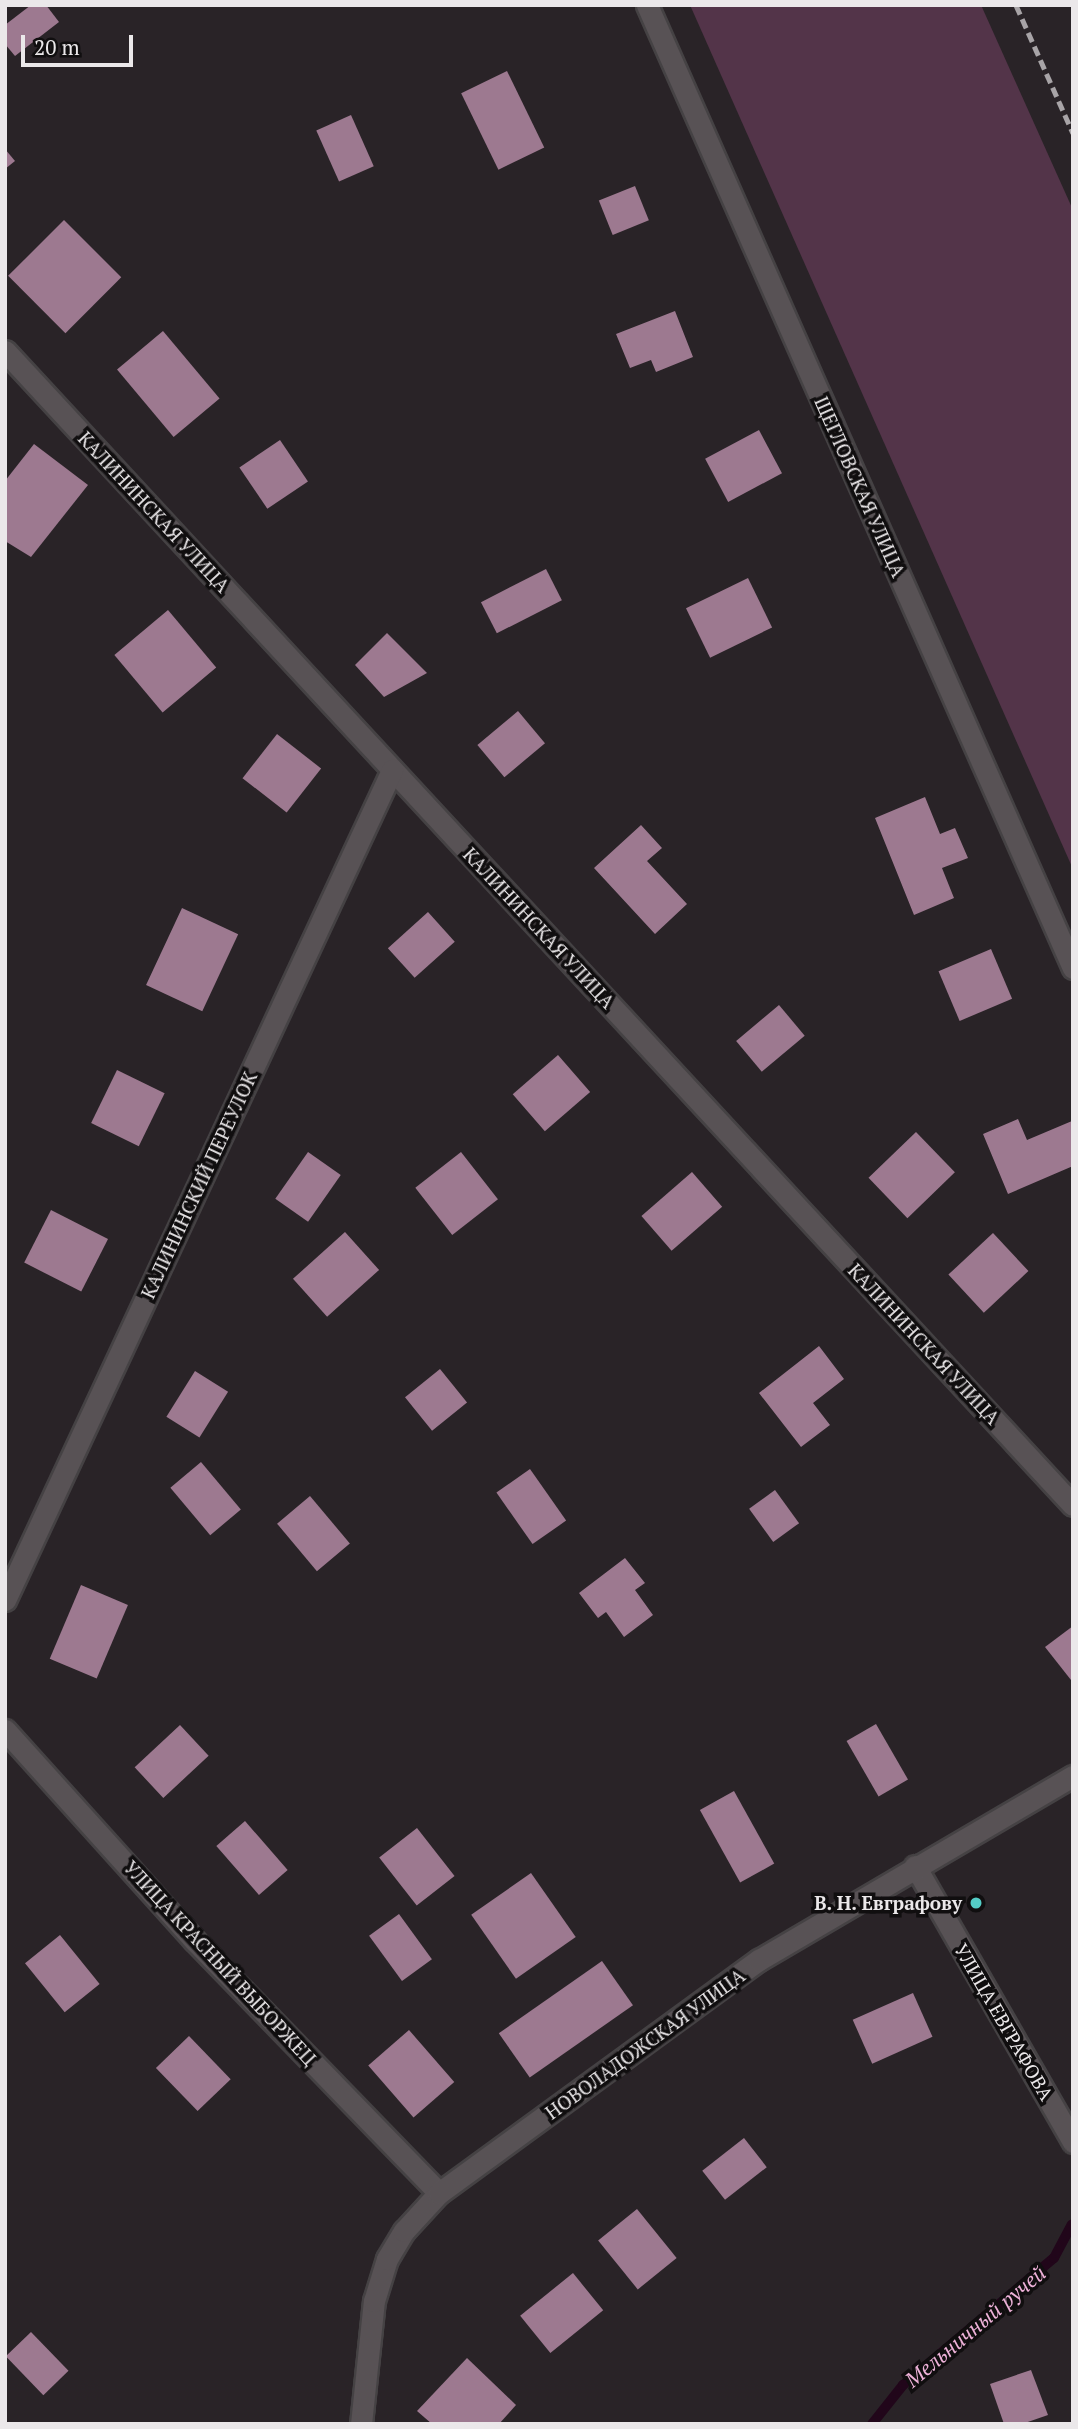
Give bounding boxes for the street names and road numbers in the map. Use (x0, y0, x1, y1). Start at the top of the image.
street label: ЩЕГЛОВСКАЯ УЛИЦА (810, 393, 910, 581)
street label: КАЛИНИНСКАЯ УЛИЦА (73, 427, 235, 597)
street label: КАЛИНИНСКАЯ УЛИЦА (458, 843, 620, 1013)
street label: КАЛИНИНСКИЙ ПЕРЕУЛОК (136, 1068, 262, 1302)
street label: КАЛИНИНСКАЯ УЛИЦА (843, 1259, 1005, 1429)
street label: УЛИЦА КРАСНЫЙ ВЫБОРЖЕЦ (119, 1856, 321, 2070)
street label: УЛИЦА ЕВГРАФОВА (950, 1939, 1058, 2105)
street label: НОВОЛАДОЖСКАЯ УЛИЦА (541, 1964, 749, 2124)

